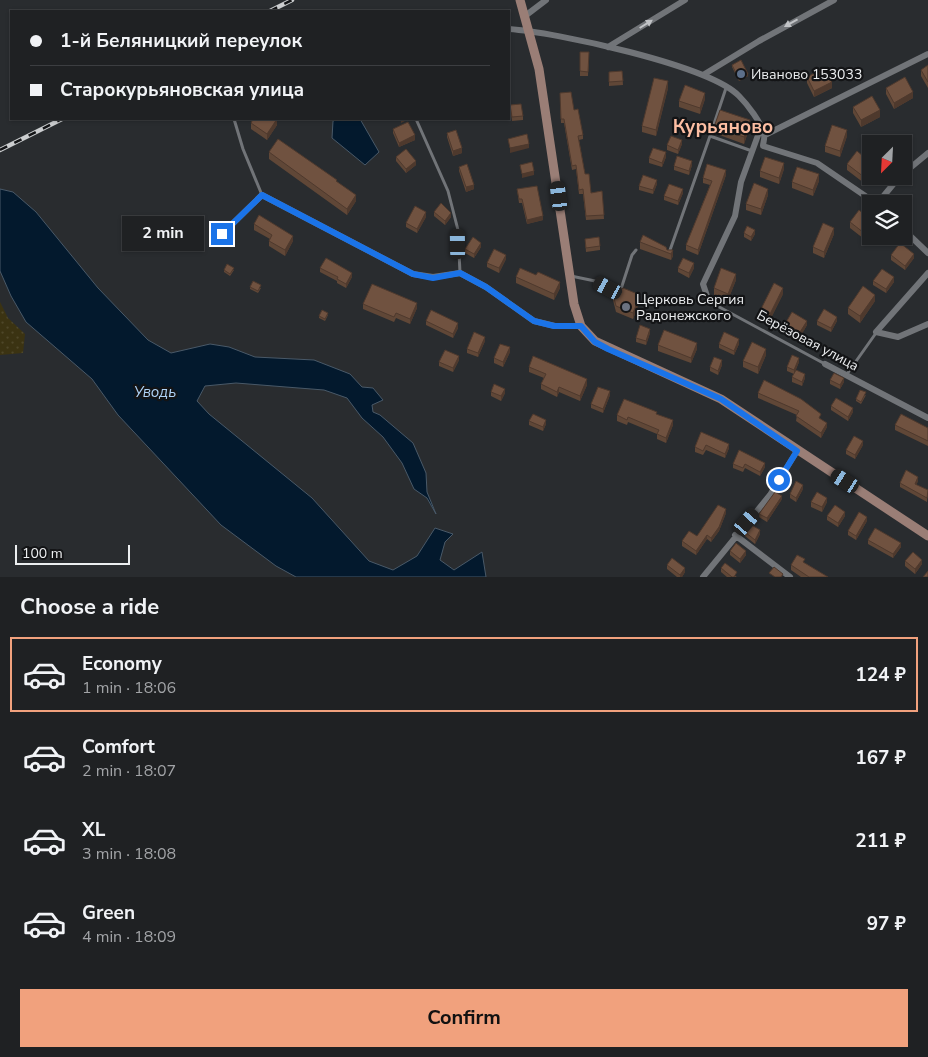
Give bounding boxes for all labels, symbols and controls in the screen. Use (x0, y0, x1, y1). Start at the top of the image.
one-way arrow (640, 19, 653, 28)
one-way arrow (784, 19, 798, 28)
text: 1-й Беляницкий переулок (60, 28, 302, 54)
place label: Иваново 153033 (751, 65, 862, 84)
marker: Иваново 153033 (735, 68, 747, 80)
text: Старокурьяновская улица (60, 77, 304, 103)
district label: Курьяново (673, 114, 773, 140)
north arrow (862, 135, 912, 185)
map controls (862, 135, 912, 245)
car (549, 180, 568, 212)
button: layers (862, 195, 912, 245)
callout: 2 min (122, 216, 204, 252)
text: 2 min (142, 222, 184, 244)
route end (211, 223, 233, 245)
car (450, 229, 465, 259)
car (591, 274, 624, 302)
place label: Церковь Сергия Радонежского (636, 290, 744, 325)
marker: Церковь Сергия Радонежского (620, 301, 632, 313)
street label: Берёзовая улица (753, 306, 862, 375)
water label: Уводь (134, 382, 176, 402)
car (828, 467, 861, 495)
route start (768, 469, 790, 491)
car (731, 506, 762, 538)
scale bar (15, 542, 130, 565)
text: 100 m (22, 544, 63, 563)
text: Choose a ride (20, 592, 159, 622)
text: Economy (82, 651, 162, 677)
icon: car (22, 652, 67, 697)
text: 124 ₽ (855, 662, 906, 688)
text: 1 min · 18:06 (82, 677, 176, 699)
text: Comfort (82, 734, 155, 760)
icon: car (22, 735, 67, 780)
text: 167 ₽ (855, 745, 906, 771)
text: 2 min · 18:07 (82, 760, 176, 782)
text: XL (82, 817, 105, 843)
icon: car (22, 818, 67, 863)
text: 211 ₽ (855, 828, 906, 854)
text: 3 min · 18:08 (82, 843, 176, 865)
text: Green (82, 900, 135, 926)
icon: car (22, 901, 67, 946)
text: 97 ₽ (867, 911, 906, 937)
text: 4 min · 18:09 (82, 926, 176, 948)
button: Confirm (20, 989, 908, 1047)

